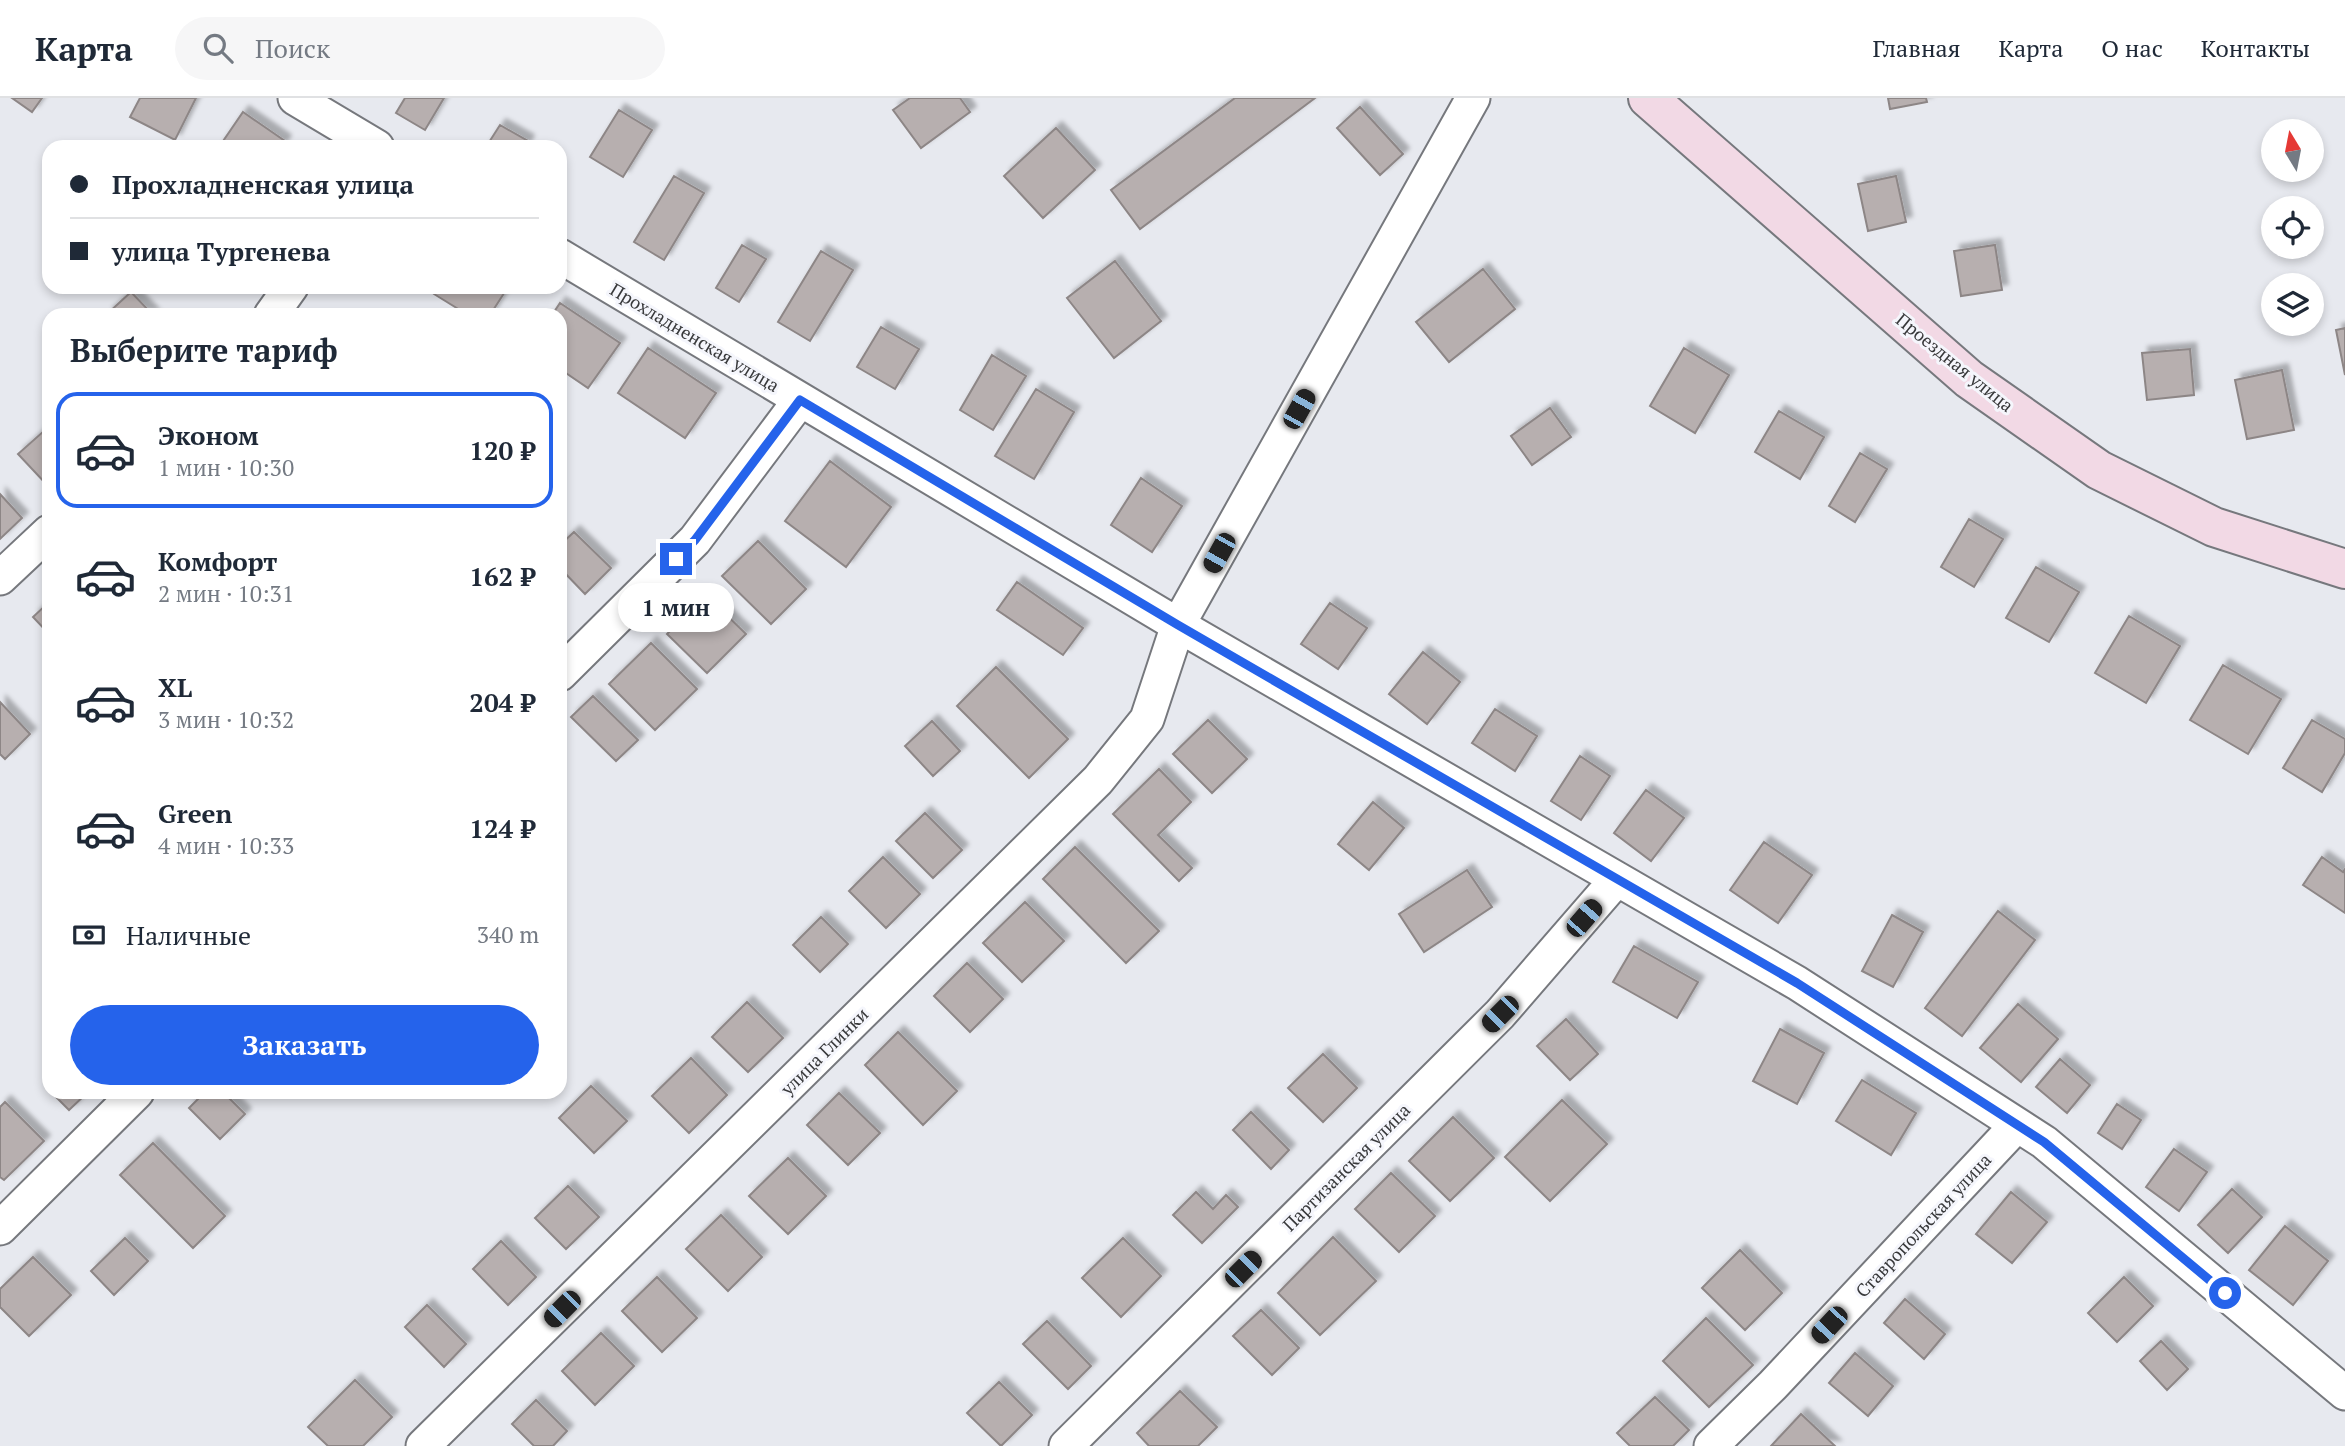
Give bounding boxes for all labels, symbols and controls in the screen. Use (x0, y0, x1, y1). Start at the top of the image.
search box (175, 17, 665, 80)
text: Карта (35, 27, 133, 70)
icon: search (199, 29, 237, 67)
text: Поиск (255, 31, 330, 65)
text: Главная (1872, 32, 1960, 64)
text: Карта (1998, 32, 2063, 64)
text: О нас (2101, 32, 2163, 64)
text: Контакты (2201, 32, 2310, 64)
north arrow (2261, 119, 2324, 182)
map controls (2261, 119, 2324, 336)
text: Прохладненская улица (112, 167, 414, 201)
button: locate (2261, 196, 2324, 259)
text: улица Тургенева (112, 234, 331, 268)
button: layers (2261, 273, 2324, 336)
street label: Прохладненская улица (606, 277, 784, 397)
street label: Проездная улица (1891, 307, 2019, 417)
text: Выберите тариф (70, 329, 338, 371)
car (1280, 386, 1319, 432)
text: Эконом (158, 418, 259, 452)
icon: car (74, 419, 137, 482)
text: 120 ₽ (469, 433, 535, 467)
text: 1 мин · 10:30 (158, 452, 294, 483)
car (1200, 530, 1239, 576)
route end (660, 543, 692, 575)
text: Комфорт (158, 544, 277, 578)
icon: car (74, 545, 137, 608)
text: 162 ₽ (469, 559, 535, 593)
text: 2 мин · 10:31 (158, 578, 294, 609)
callout: 1 мин (618, 584, 734, 632)
text: 1 мин (642, 592, 710, 623)
text: XL (158, 670, 192, 704)
icon: car (74, 671, 137, 734)
text: 204 ₽ (469, 685, 535, 719)
text: 3 мин · 10:32 (158, 704, 294, 735)
text: Green (158, 796, 232, 830)
icon: car (74, 797, 137, 860)
text: 124 ₽ (469, 811, 535, 845)
text: 4 мин · 10:33 (158, 830, 294, 861)
car (1563, 895, 1606, 941)
icon: cash (70, 916, 108, 954)
text: Наличные (126, 918, 251, 952)
text: 340 m (477, 919, 539, 950)
car (1478, 992, 1523, 1036)
street label: улица Глинки (774, 1002, 873, 1101)
button: Заказать (70, 1005, 539, 1085)
street label: Партизанская улица (1277, 1098, 1415, 1236)
street label: Ставропольская улица (1850, 1148, 1996, 1302)
car (1221, 1247, 1266, 1291)
route start (2209, 1277, 2241, 1309)
car (540, 1287, 585, 1331)
car (1807, 1302, 1852, 1348)

